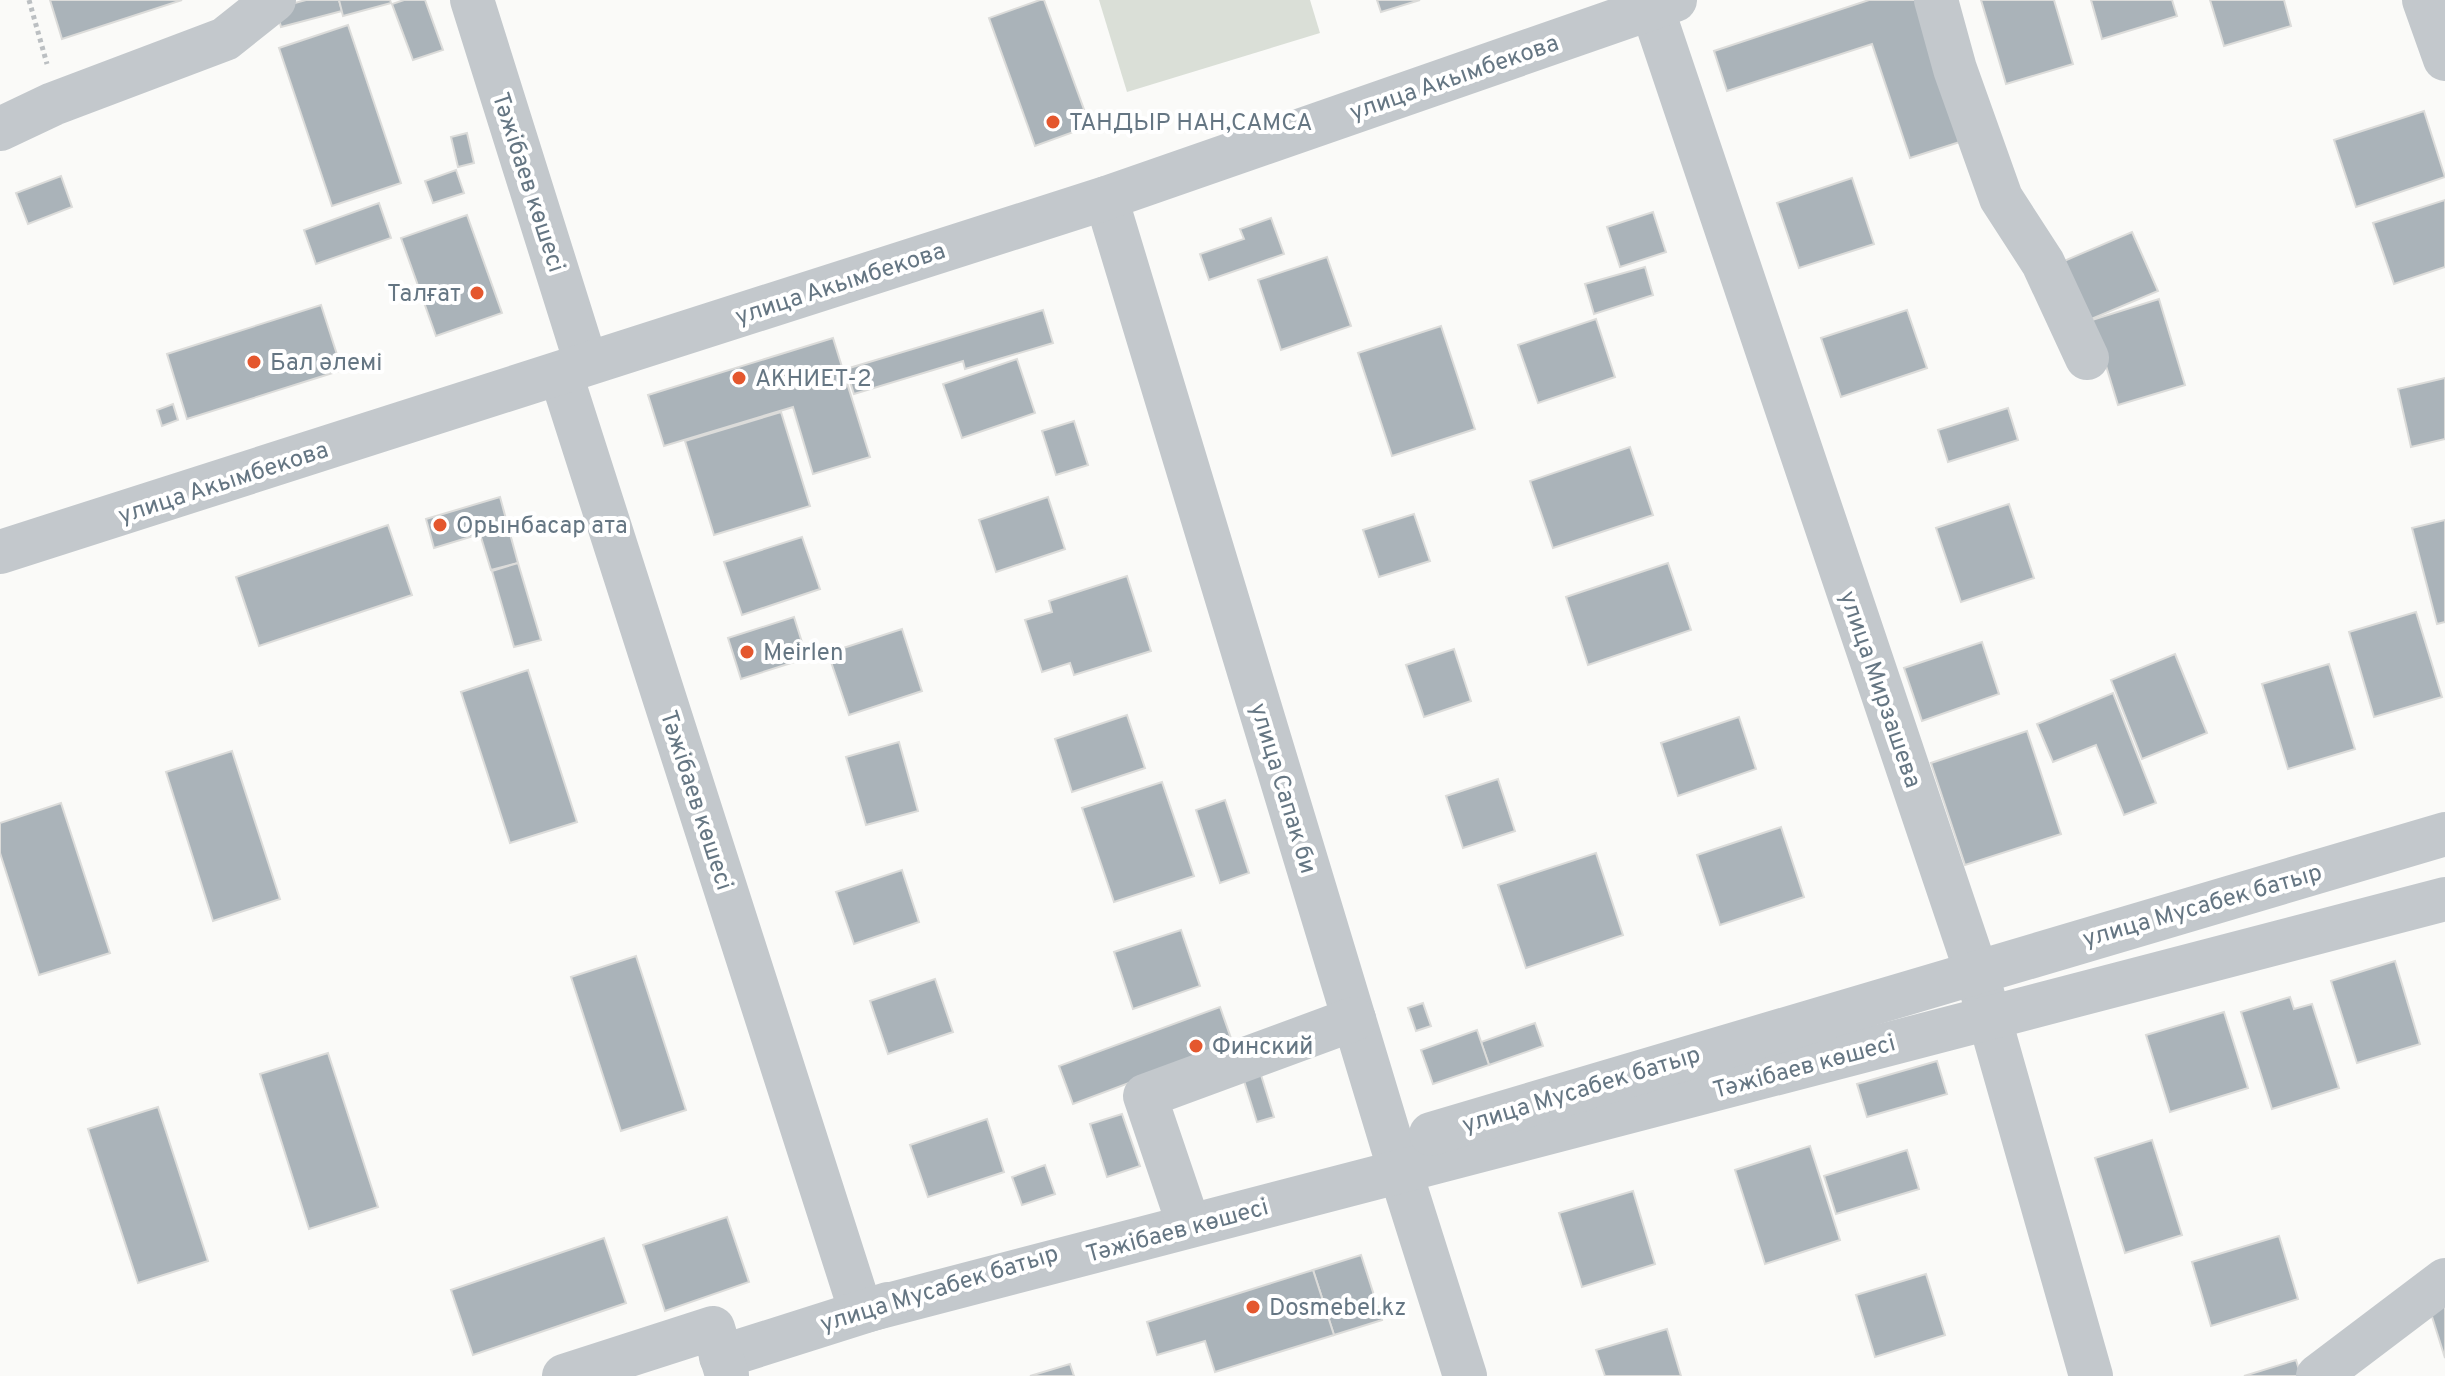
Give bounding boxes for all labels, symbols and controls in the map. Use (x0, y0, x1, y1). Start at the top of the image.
street label: улица Акымбекова (1346, 29, 1563, 129)
street label: Тәжібаев көшесі (484, 89, 570, 276)
place label: ТАНДЫР НАН,САМСА (1069, 109, 1313, 139)
marker: ТАНДЫР НАН,САМСА (1044, 113, 1062, 131)
street label: улица Акымбекова (732, 237, 950, 333)
place label: Талғат (387, 280, 461, 310)
marker: Талғат (468, 284, 486, 302)
place label: Бал әлемі (270, 349, 382, 379)
marker: Бал әлемі (245, 353, 263, 371)
place label: АКНИЕТ-2 (755, 365, 872, 395)
marker: АКНИЕТ-2 (730, 369, 748, 387)
street label: улица Акымбекова (115, 436, 333, 532)
place label: Орынбасар ата (456, 512, 628, 542)
marker: Орынбасар ата (431, 516, 449, 534)
street label: улица Мирзашева (1831, 587, 1927, 792)
place label: Meirlen (763, 639, 844, 669)
marker: Meirlen (738, 643, 756, 661)
street label: улица Сапак би (1242, 700, 1322, 878)
street label: Тәжібаев көшесі (652, 707, 738, 894)
street label: улица Мусабек батыр (2079, 858, 2326, 955)
street label: Тәжібаев көшесі (1710, 1029, 1899, 1107)
place label: Финский (1212, 1033, 1313, 1063)
marker: Финский (1187, 1037, 1205, 1055)
street label: улица Мусабек батыр (1459, 1040, 1704, 1141)
street label: Тәжібаев көшесі (1083, 1193, 1272, 1271)
street label: улица Мусабек батыр (817, 1239, 1062, 1340)
place label: Dosmebel.kz (1269, 1294, 1406, 1324)
marker: Dosmebel.kz (1244, 1298, 1262, 1316)

